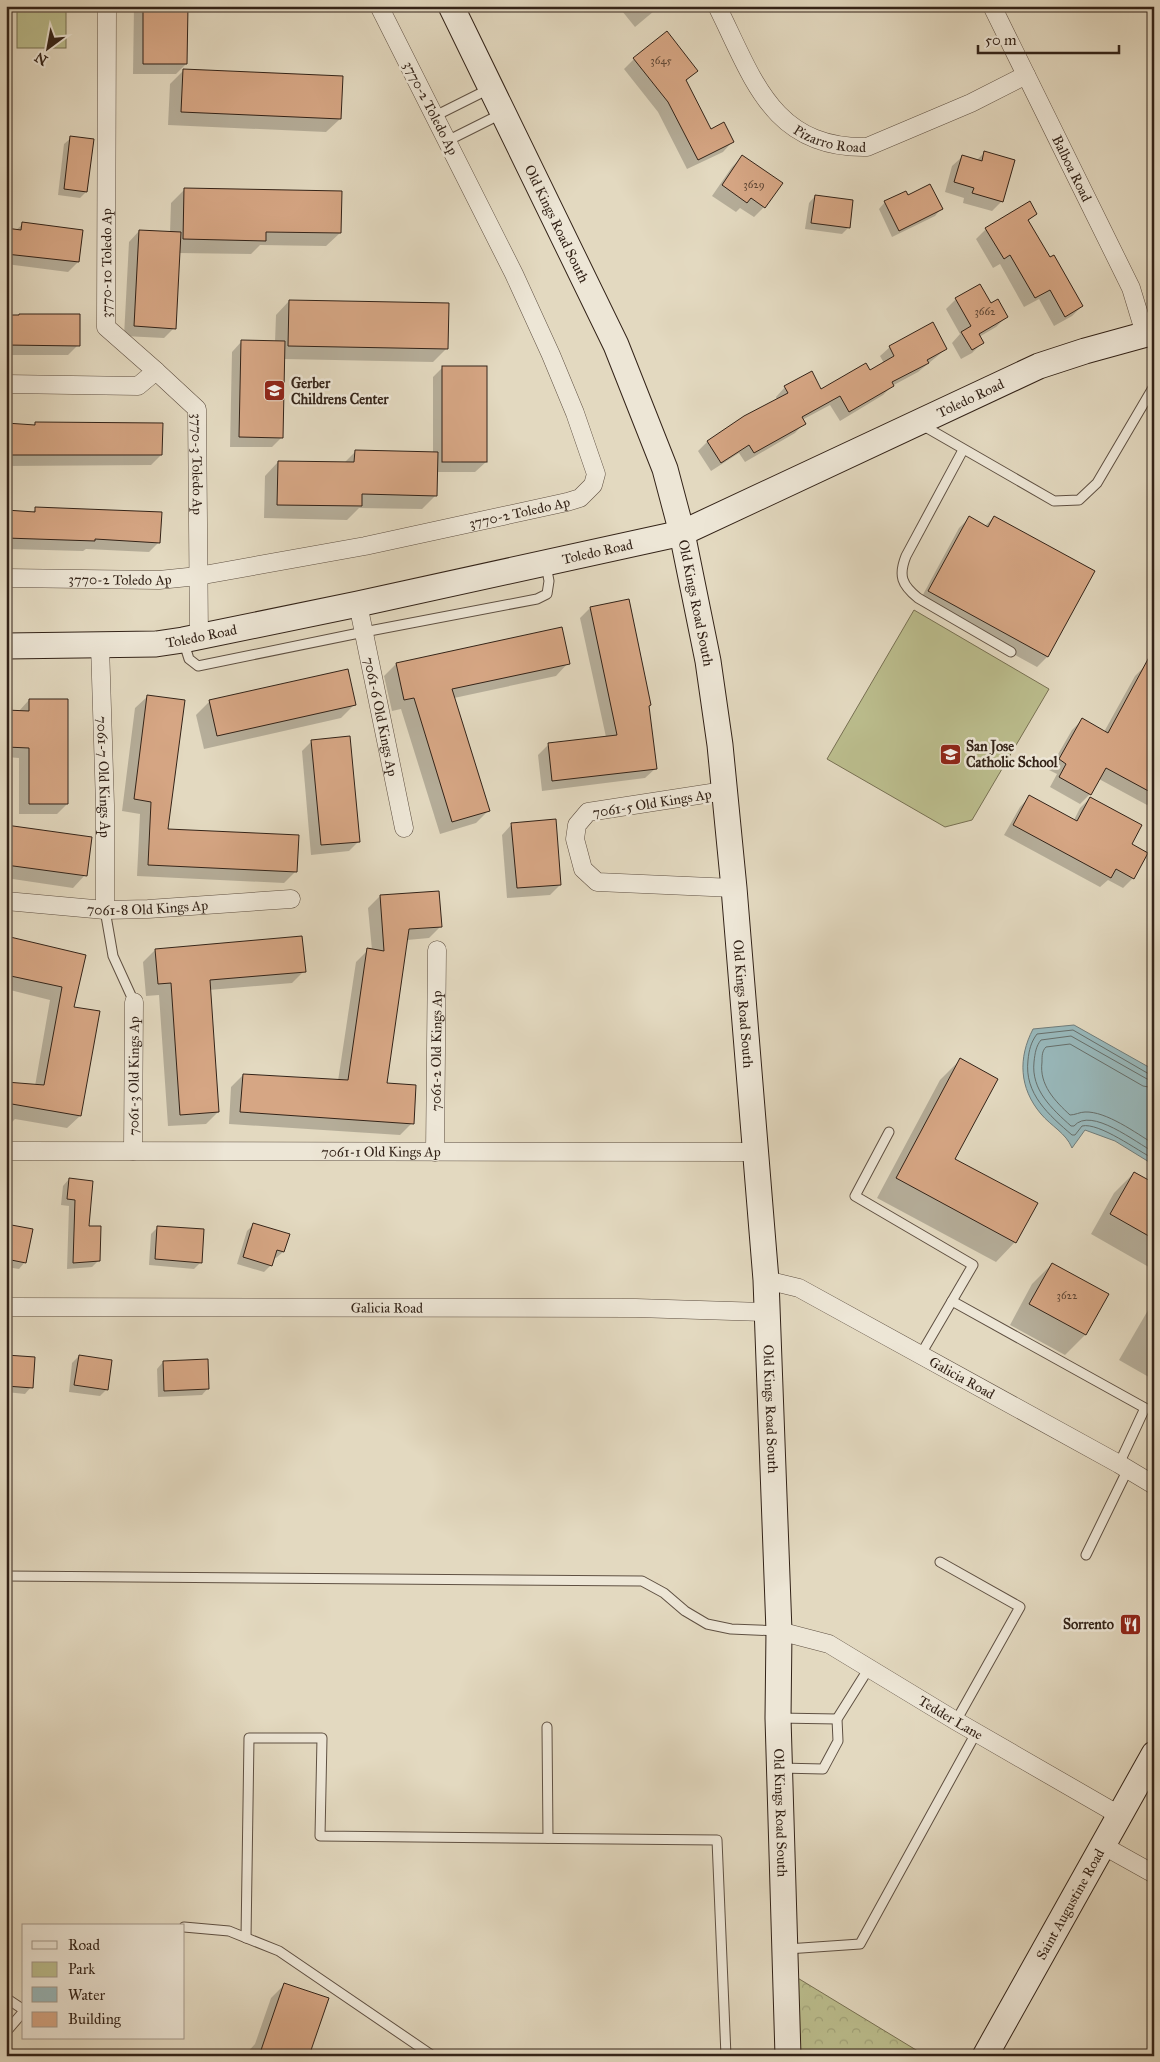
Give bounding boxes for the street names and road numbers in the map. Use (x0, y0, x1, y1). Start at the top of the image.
street label: 3770-2 Toledo Ap (400, 58, 462, 158)
street label: Pizarro Road (790, 121, 866, 156)
street label: Balboa Road (1048, 133, 1095, 205)
street label: Old Kings Road South (521, 162, 592, 286)
street label: 3770-10 Toledo Ap (98, 208, 115, 318)
street label: Toledo Road (934, 376, 1007, 422)
street label: 3770-3 Toledo Ap (188, 413, 206, 515)
street label: 3770-2 Toledo Ap (467, 494, 572, 532)
street label: Toledo Road (560, 536, 635, 568)
street label: Old Kings Road South (675, 538, 717, 668)
street label: 3770-2 Toledo Ap (68, 571, 172, 589)
street label: Toledo Road (165, 621, 238, 651)
street label: 7061-6 Old Kings Ap (360, 656, 401, 778)
street label: 7061-7 Old Kings Ap (93, 716, 113, 838)
street label: 7061-5 Old Kings Ap (591, 786, 713, 821)
street label: 7061-8 Old Kings Ap (86, 897, 209, 919)
street label: Old Kings Road South (729, 939, 757, 1069)
street label: 7061-2 Old Kings Ap (427, 990, 446, 1112)
street label: 7061-3 Old Kings Ap (125, 1016, 143, 1136)
street label: 7061-1 Old Kings Ap (321, 1143, 441, 1161)
street label: Galicia Road (351, 1300, 423, 1317)
street label: Old Kings Road South (759, 1344, 781, 1474)
street label: Galicia Road (926, 1353, 998, 1403)
street label: Tedder Lane (915, 1692, 986, 1744)
street label: Old Kings Road South (770, 1748, 791, 1878)
street label: Saint Augustine Road (1033, 1846, 1108, 1963)

